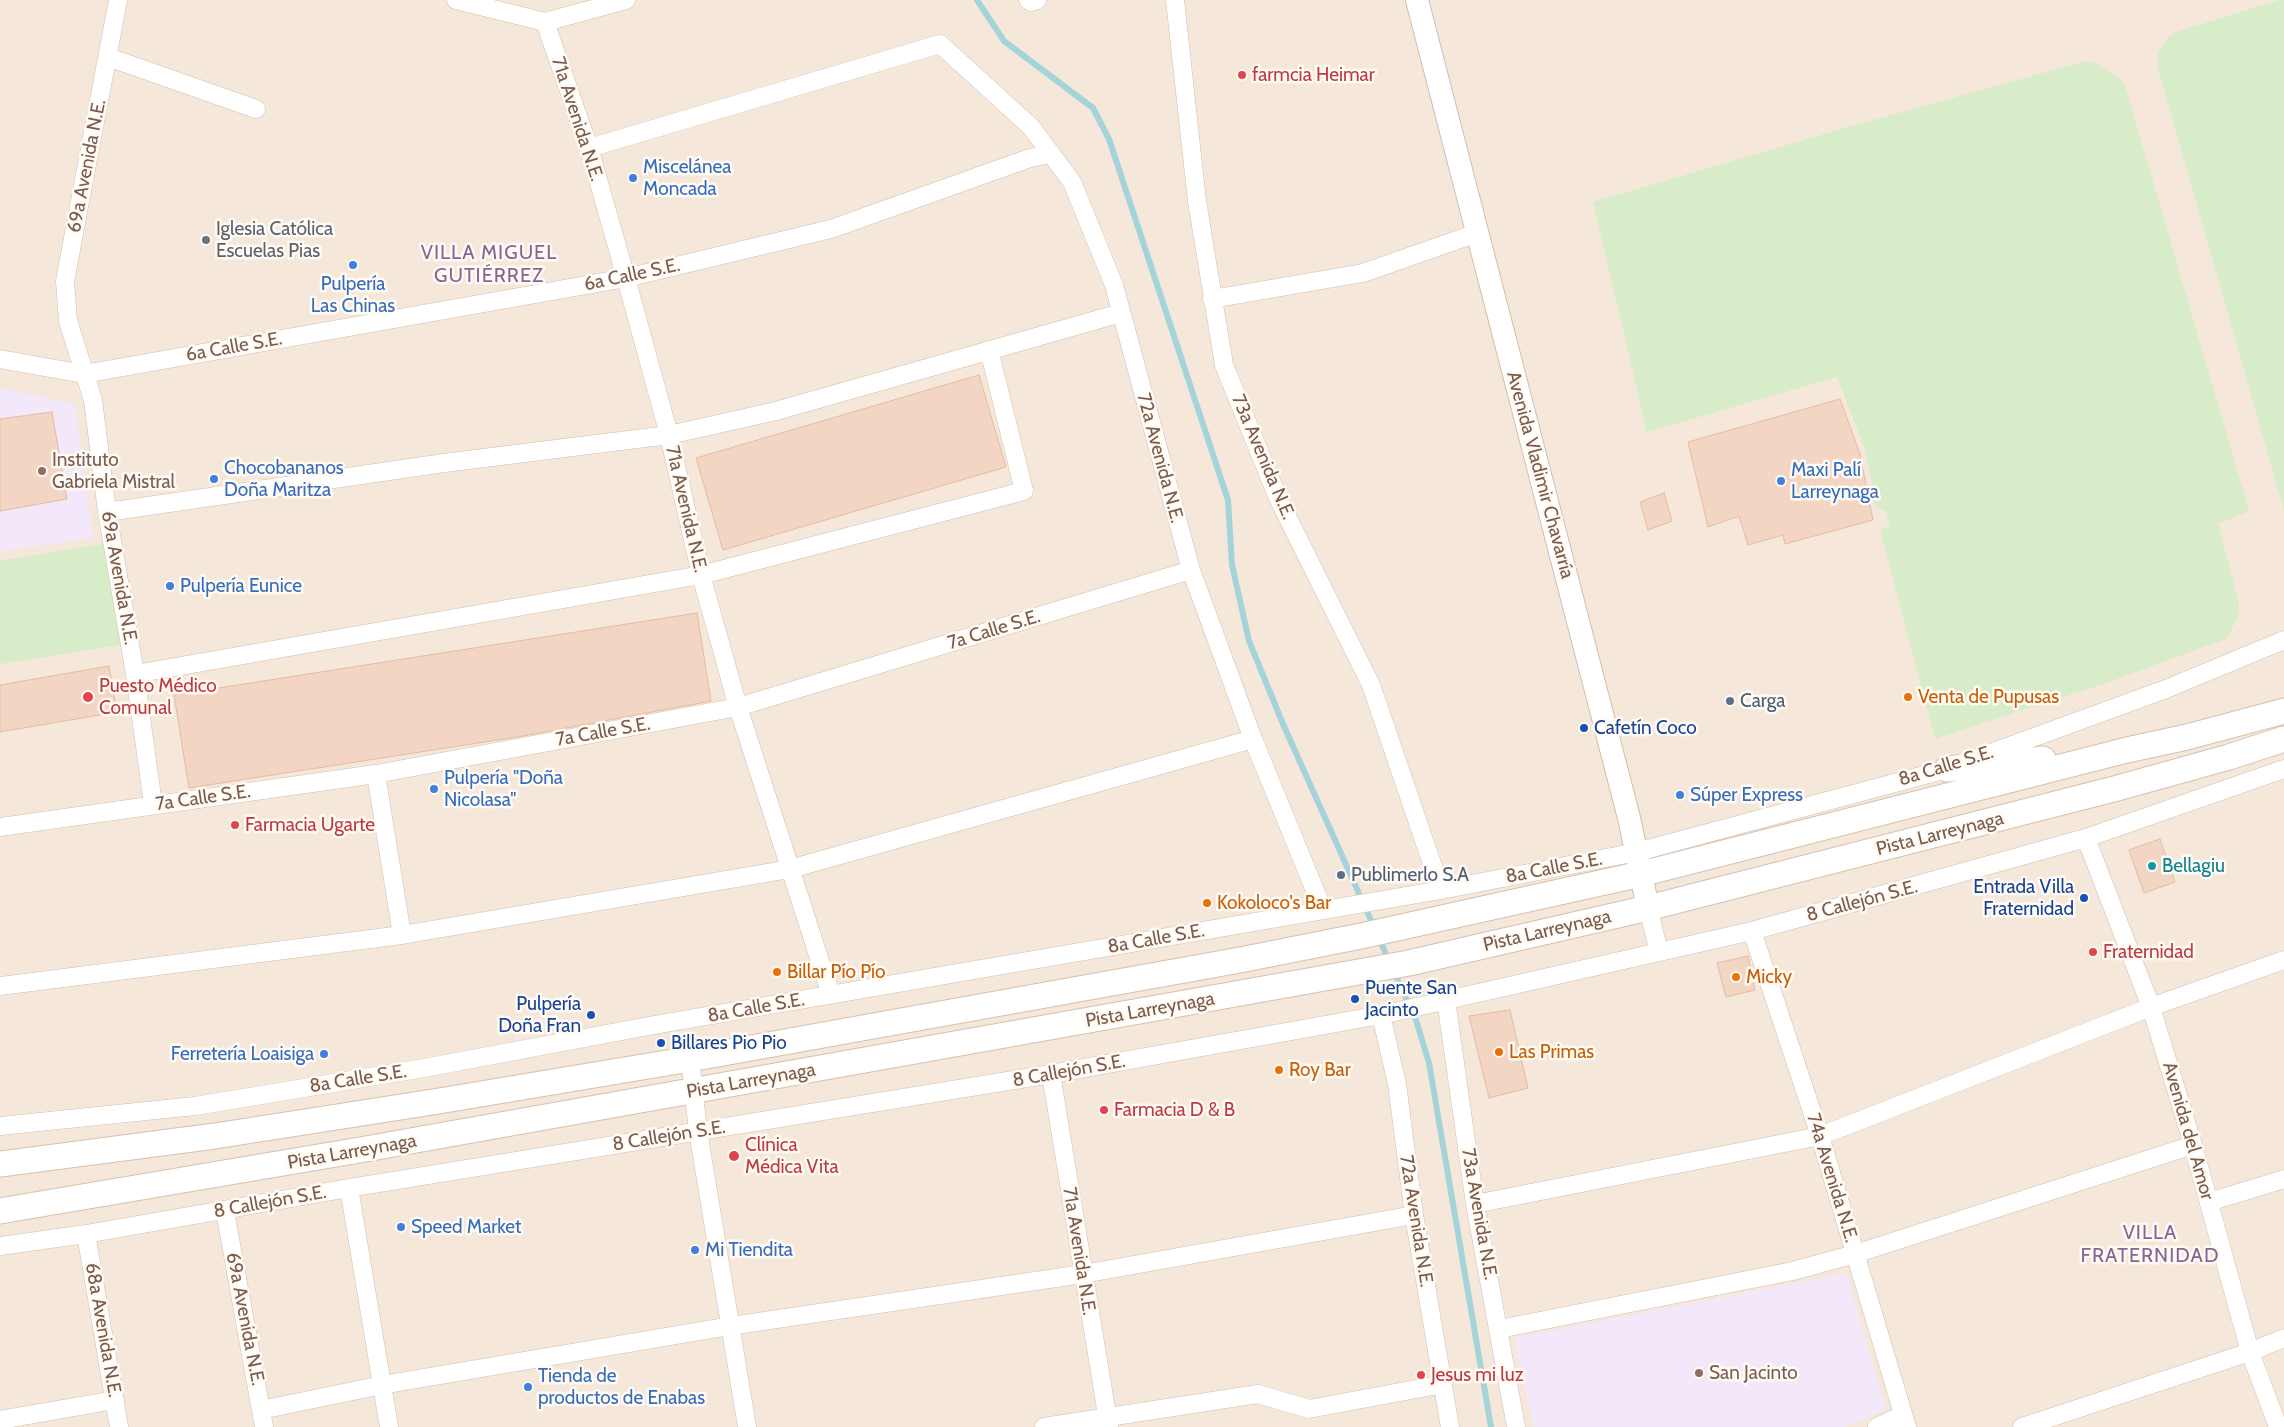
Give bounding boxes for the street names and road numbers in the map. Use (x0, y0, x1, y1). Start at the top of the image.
street label: 71a Avenida N.E. (546, 54, 608, 184)
street label: 69a Avenida N.E. (63, 97, 111, 235)
street label: 6a Calle S.E. (582, 254, 682, 296)
street label: 6a Calle S.E. (184, 327, 284, 367)
street label: Avenida Vladimir Chavarría (1501, 369, 1579, 581)
street label: 72a Avenida N.E. (1132, 391, 1188, 525)
street label: 73a Avenida N.E. (1226, 391, 1300, 523)
street label: 71a Avenida N.E. (660, 443, 712, 575)
street label: 69a Avenida N.E. (96, 509, 142, 647)
street label: 7a Calle S.E. (945, 605, 1043, 655)
street label: 7a Calle S.E. (554, 712, 652, 752)
street label: 8a Calle S.E. (1896, 741, 1996, 791)
street label: 7a Calle S.E. (154, 780, 252, 816)
street label: Pista Larreynaga (1874, 807, 2006, 861)
street label: 8a Calle S.E. (1504, 847, 1604, 889)
street label: 8 Callejón S.E. (1804, 875, 1920, 927)
street label: Pista Larreynaga (1481, 905, 1613, 957)
street label: 8a Calle S.E. (1106, 919, 1206, 959)
street label: Pista Larreynaga (1084, 987, 1216, 1033)
street label: 8a Calle S.E. (706, 988, 806, 1028)
street label: 8 Callejón S.E. (1011, 1050, 1127, 1092)
street label: Pista Larreynaga (685, 1058, 817, 1104)
street label: Avenida del Amor (2157, 1059, 2219, 1203)
street label: 8a Calle S.E. (308, 1060, 408, 1098)
street label: 74a Avenida N.E. (1802, 1111, 1862, 1245)
street label: 8 Callejón S.E. (611, 1116, 727, 1156)
street label: Pista Larreynaga (286, 1129, 418, 1175)
street label: 73a Avenida N.E. (1456, 1146, 1502, 1282)
street label: 72a Avenida N.E. (1394, 1153, 1438, 1289)
street label: 8 Callejón S.E. (212, 1181, 328, 1223)
street label: 71a Avenida N.E. (1058, 1185, 1100, 1317)
street label: 69a Avenida N.E. (221, 1250, 269, 1388)
street label: 68a Avenida N.E. (80, 1261, 126, 1399)

